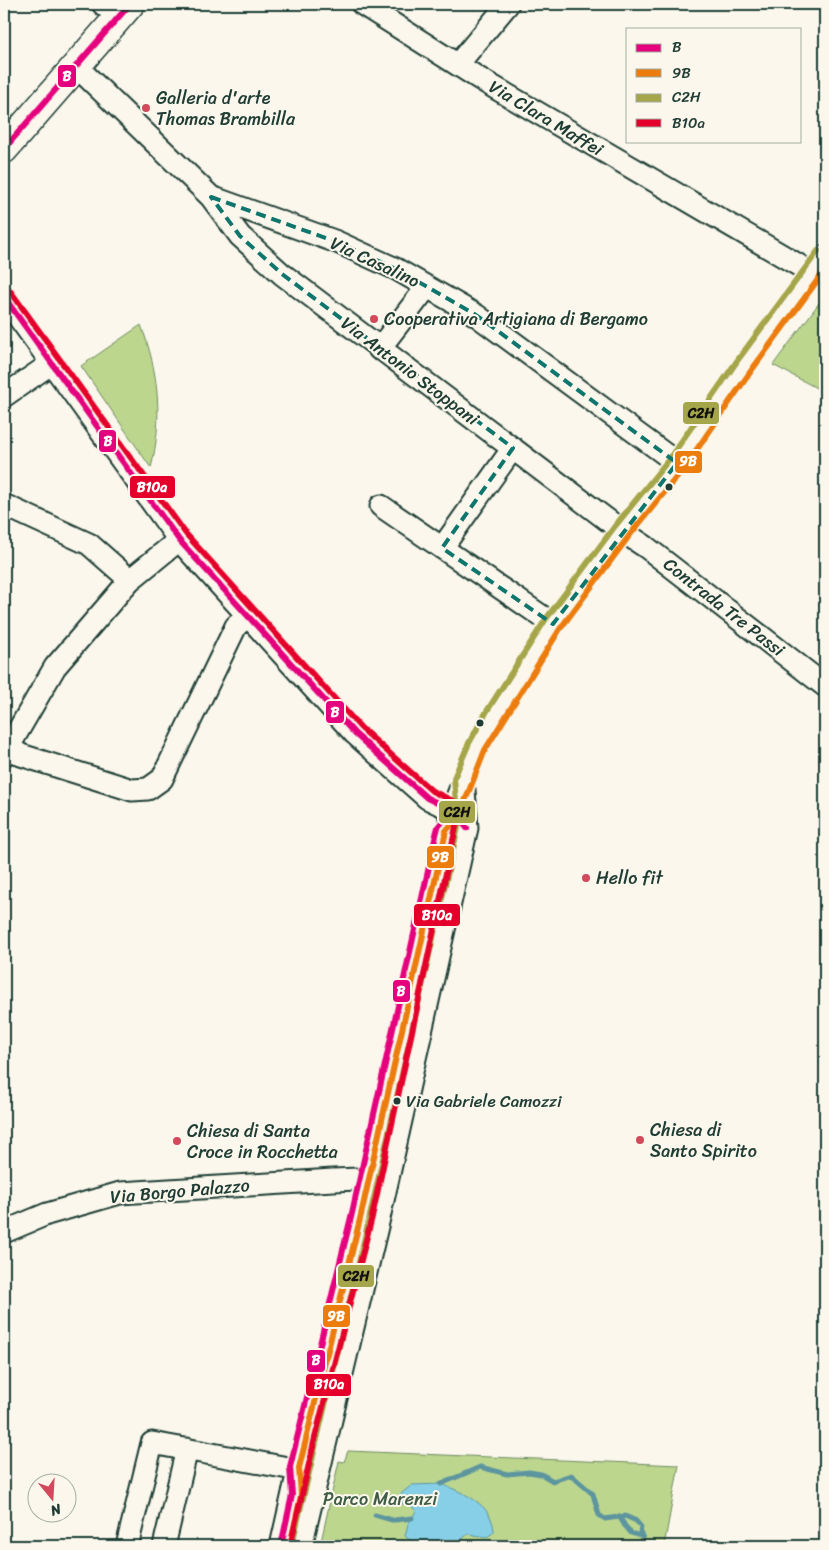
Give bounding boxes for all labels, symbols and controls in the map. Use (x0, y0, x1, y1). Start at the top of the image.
legend (626, 28, 802, 142)
text: B (672, 34, 682, 60)
text: 9B (672, 60, 691, 86)
line badge: B (57, 64, 77, 88)
text: B (63, 64, 72, 89)
street label: Via Clara Maffei (482, 71, 610, 165)
place label: Galleria d'arte Thomas Brambilla (156, 82, 296, 135)
text: C2H (672, 84, 701, 110)
marker: Galleria d'arte Thomas Brambilla (140, 102, 152, 114)
text: B10a (672, 110, 705, 136)
street label: Via Casalino (325, 227, 425, 297)
place label: Cooperativa Artigiana di Bergamo (384, 303, 648, 335)
street label: Via Antonio Stoppani (334, 308, 487, 435)
marker: Cooperativa Artigiana di Bergamo (368, 313, 380, 325)
line badge: C2H (682, 401, 720, 425)
text: C2H (687, 401, 715, 426)
line badge: B (98, 429, 117, 453)
text: B (104, 429, 113, 454)
text: 9B (679, 449, 697, 474)
line badge: 9B (674, 450, 703, 474)
line badge: B10a (129, 475, 176, 499)
text: B10a (137, 475, 167, 500)
unlabelled marker (664, 482, 674, 492)
street label: Contrada Tre Passi (656, 549, 793, 666)
line badge: B (325, 700, 345, 724)
text: B (331, 700, 340, 725)
unlabelled marker (475, 718, 485, 728)
line badge: C2H (438, 800, 476, 824)
text: C2H (443, 800, 471, 825)
line badge: 9B (426, 845, 455, 869)
text: 9B (431, 845, 449, 870)
place label: Hello fit (596, 862, 663, 894)
marker: Hello fit (580, 872, 592, 884)
line badge: B10a (413, 903, 461, 927)
text: B10a (422, 903, 452, 928)
line badge: B (392, 979, 411, 1003)
text: B (397, 979, 406, 1004)
place label: Via Gabriele Camozzi (406, 1086, 562, 1116)
marker: Via Gabriele Camozzi (392, 1096, 402, 1106)
place label: Chiesa di Santo Spirito (650, 1114, 757, 1167)
place label: Chiesa di Santa Croce in Rocchetta (187, 1115, 338, 1168)
marker: Chiesa di Santo Spirito (634, 1134, 646, 1146)
marker: Chiesa di Santa Croce in Rocchetta (171, 1135, 183, 1147)
street label: Via Borgo Palazzo (109, 1169, 251, 1213)
line badge: C2H (337, 1264, 375, 1288)
text: C2H (342, 1264, 370, 1289)
line badge: 9B (322, 1304, 351, 1328)
text: 9B (327, 1304, 345, 1329)
text: B (312, 1348, 321, 1373)
line badge: B (306, 1349, 326, 1373)
text: B10a (314, 1372, 344, 1397)
line badge: B10a (305, 1373, 352, 1397)
north arrow (28, 1472, 78, 1522)
park label: Parco Marenzi (323, 1483, 438, 1515)
text: N (47, 1496, 65, 1523)

